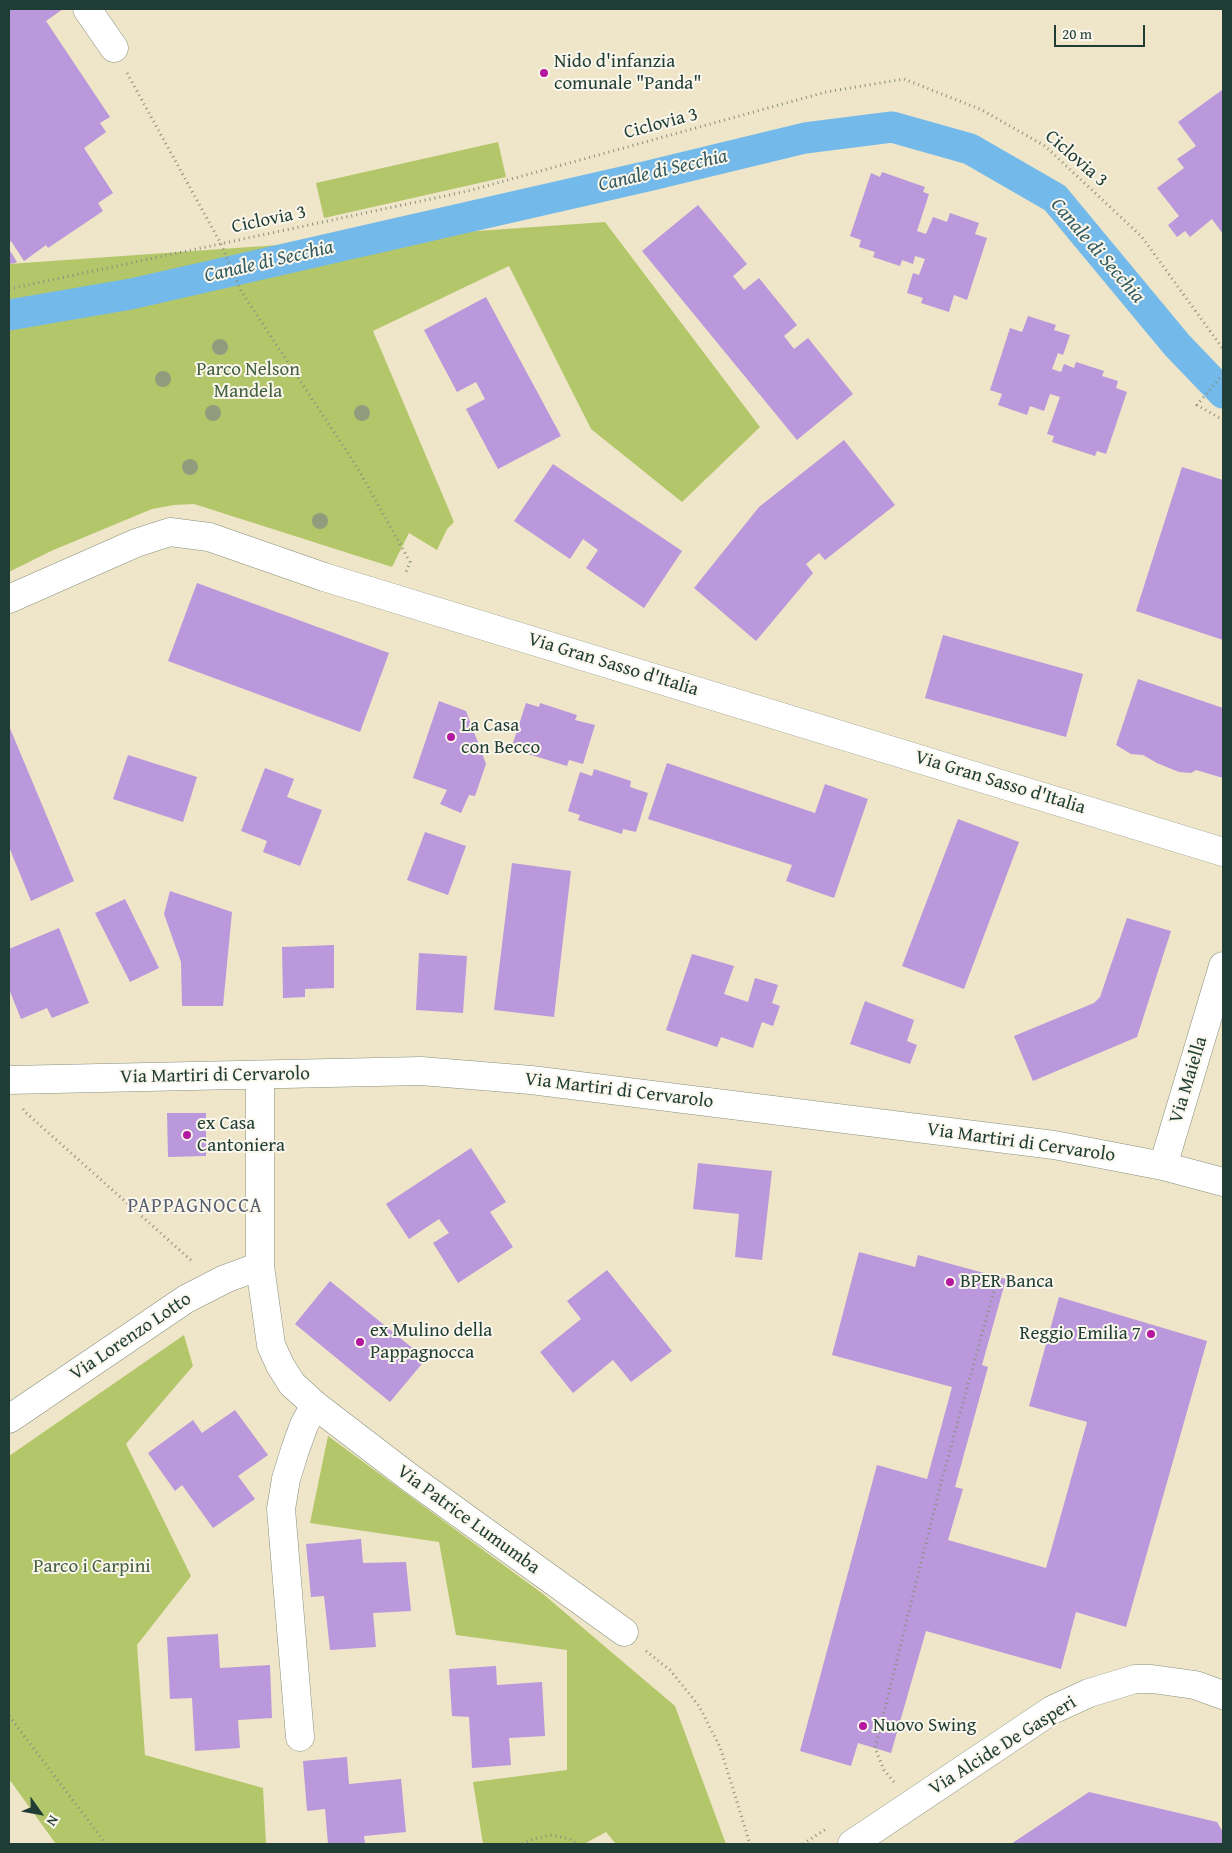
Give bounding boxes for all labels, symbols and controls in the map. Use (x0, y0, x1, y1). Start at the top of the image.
scale bar (1057, 15, 1148, 47)
text: 20 m (1062, 23, 1092, 44)
place label: Nido d'infanzia comunale "Panda" (554, 51, 702, 95)
marker: Nido d'infanzia comunale "Panda" (538, 67, 550, 79)
street label: Ciclovia 3 (622, 103, 700, 145)
street label: Ciclovia 3 (1040, 126, 1112, 192)
water label: Canale di Secchia (596, 145, 730, 197)
water label: Canale di Secchia (1045, 194, 1149, 308)
street label: Ciclovia 3 (230, 201, 308, 239)
water label: Canale di Secchia (202, 236, 336, 288)
park label: Parco Nelson Mandela (196, 359, 300, 403)
street label: Via Gran Sasso d'Italia (525, 628, 701, 702)
place label: La Casa con Becco (461, 715, 540, 759)
marker: La Casa con Becco (445, 731, 457, 743)
street label: Via Gran Sasso d'Italia (912, 746, 1088, 820)
street label: Via Maiella (1165, 1034, 1213, 1126)
street label: Via Martiri di Cervarolo (120, 1063, 310, 1089)
street label: Via Martiri di Cervarolo (523, 1068, 715, 1114)
place label: ex Casa Cantoniera (197, 1113, 285, 1157)
street label: Via Martiri di Cervarolo (925, 1119, 1117, 1167)
marker: ex Casa Cantoniera (181, 1129, 193, 1141)
district label: PAPPAGNOCCA (126, 1195, 264, 1219)
place label: BPER Banca (960, 1271, 1054, 1293)
marker: BPER Banca (944, 1276, 956, 1288)
street label: Via Lorenzo Lotto (66, 1288, 196, 1386)
place label: ex Mulino della Pappagnocca (370, 1320, 492, 1364)
place label: Reggio Emilia 7 (1020, 1323, 1141, 1345)
marker: Reggio Emilia 7 (1145, 1328, 1157, 1340)
marker: ex Mulino della Pappagnocca (354, 1336, 366, 1348)
street label: Via Patrice Lumumba (392, 1460, 544, 1580)
park label: Parco i Carpini (33, 1556, 151, 1578)
street label: Via Alcide De Gasperi (925, 1691, 1081, 1801)
place label: Nuovo Swing (873, 1715, 976, 1737)
marker: Nuovo Swing (857, 1720, 869, 1732)
north arrow (15, 1788, 65, 1838)
text: N (42, 1812, 64, 1830)

